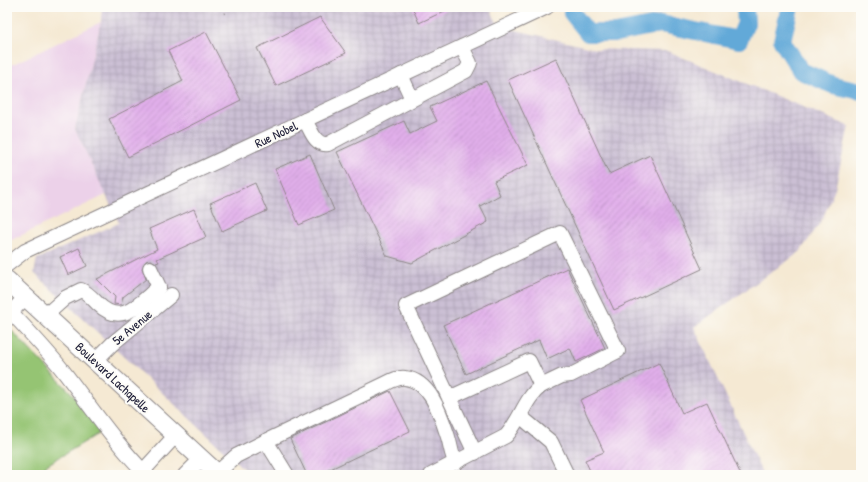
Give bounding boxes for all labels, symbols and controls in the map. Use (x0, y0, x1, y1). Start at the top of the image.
street label: Rue Nobel (252, 116, 301, 152)
street label: 5e Avenue (108, 305, 156, 349)
street label: Boulevard Lachapelle (72, 338, 154, 416)

